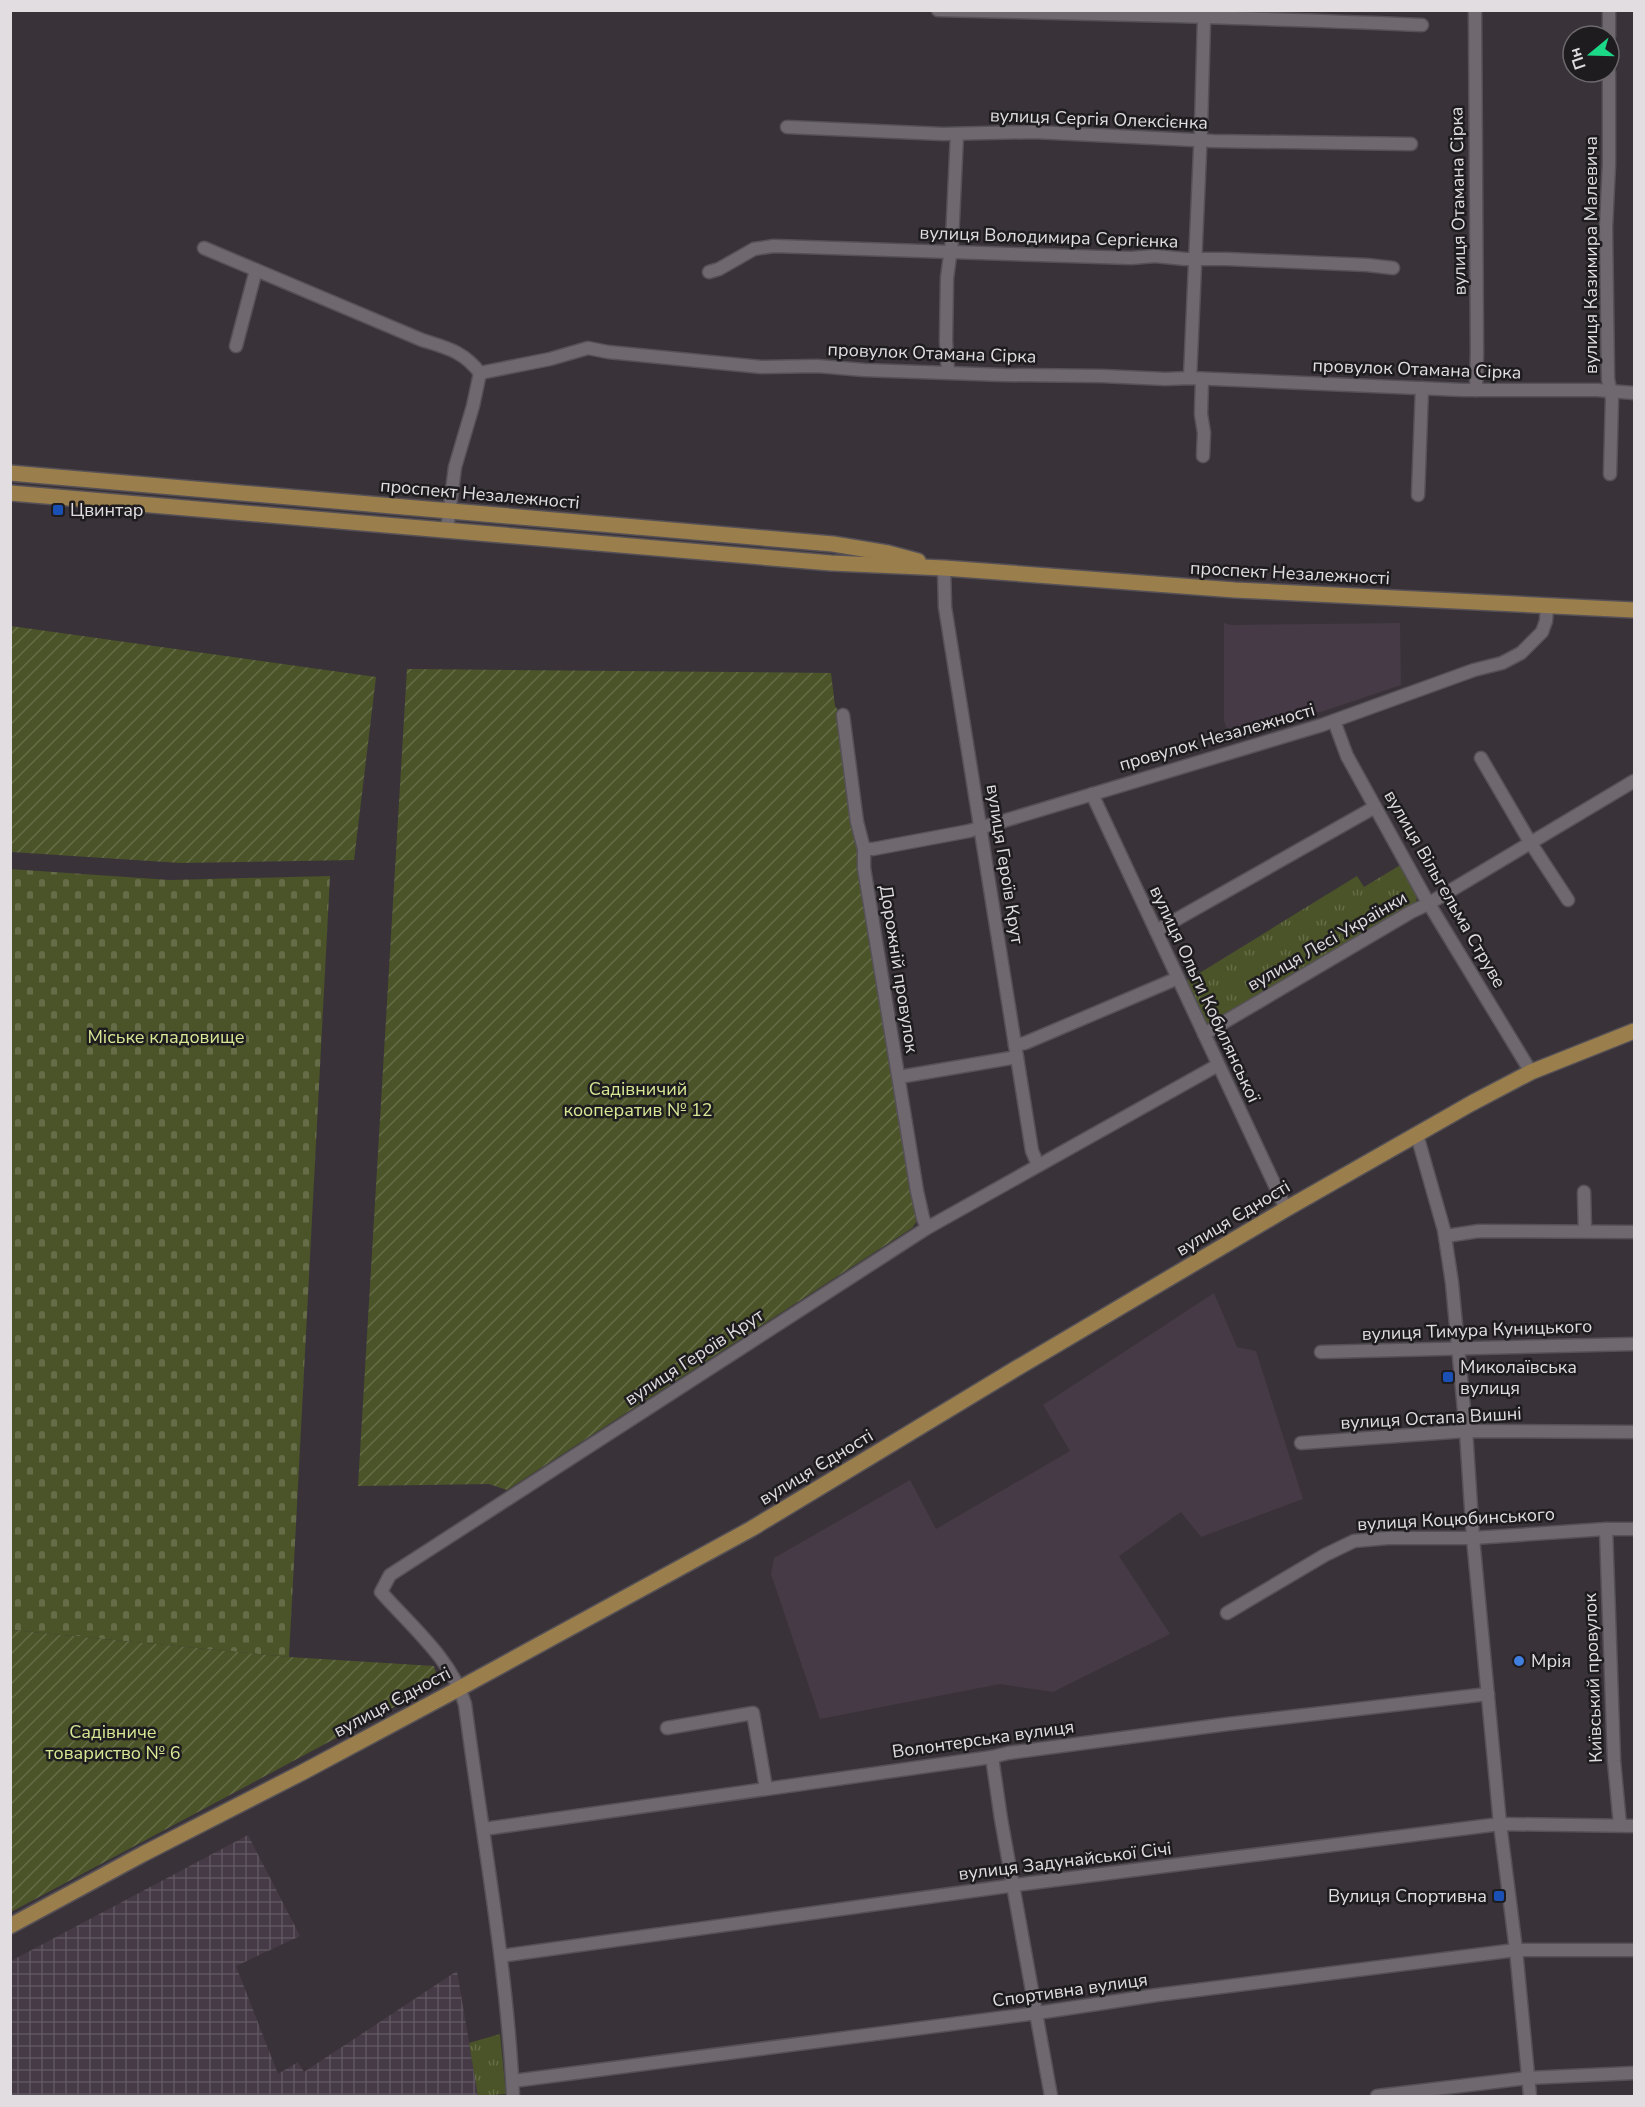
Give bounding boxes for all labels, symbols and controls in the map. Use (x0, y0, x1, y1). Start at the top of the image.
north arrow (1561, 24, 1621, 84)
text: Пн (1564, 45, 1592, 73)
street label: вулиця Сергія Олексієнка (990, 103, 1208, 135)
street label: вулиця Отамана Сірка (1444, 106, 1472, 296)
street label: вулиця Казимира Малевича (1579, 136, 1603, 374)
street label: вулиця Володимира Сергієнка (919, 220, 1179, 254)
street label: провулок Отамана Сірка (827, 337, 1037, 369)
street label: провулок Отамана Сірка (1312, 353, 1522, 385)
street label: проспект Незалежності (379, 473, 581, 515)
place label: Цвинтар (70, 498, 144, 522)
marker: Цвинтар (51, 503, 65, 517)
street label: проспект Незалежності (1189, 556, 1391, 590)
street label: провулок Незалежності (1116, 698, 1318, 776)
street label: вулиця Героїв Крут (981, 782, 1029, 946)
street label: вулиця Вільгельма Струве (1378, 786, 1512, 992)
street label: вулиця Ольги Кобилянської (1144, 882, 1266, 1107)
street label: Дорожній провулок (874, 883, 924, 1055)
street label: вулиця Лесі Українки (1243, 885, 1411, 997)
park label: Міське кладовище (87, 1025, 245, 1049)
park label: Садівничий кооператив № 12 (563, 1077, 713, 1122)
street label: вулиця Єдності (1172, 1174, 1294, 1262)
street label: вулиця Героїв Крут (620, 1303, 768, 1411)
street label: вулиця Тимура Куницького (1361, 1314, 1593, 1346)
place label: Миколаївська вулиця (1460, 1355, 1577, 1400)
marker: Миколаївська вулиця (1441, 1370, 1455, 1384)
street label: вулиця Остапа Вишні (1340, 1401, 1522, 1435)
street label: вулиця Єдності (755, 1423, 877, 1511)
street label: вулиця Коцюбинського (1356, 1502, 1556, 1536)
street label: Київський провулок (1578, 1592, 1608, 1763)
place label: Мрія (1531, 1649, 1571, 1673)
marker: Мрія (1512, 1654, 1526, 1668)
street label: вулиця Єдності (329, 1661, 455, 1743)
street label: Волонтерська вулиця (890, 1714, 1076, 1764)
park label: Садівниче товариство № 6 (46, 1720, 180, 1765)
street label: вулиця Задунайської Січі (957, 1836, 1173, 1886)
place label: Вулиця Спортивна (1328, 1884, 1487, 1908)
marker: Вулиця Спортивна (1492, 1889, 1506, 1903)
street label: Спортивна вулиця (991, 1967, 1149, 2013)

